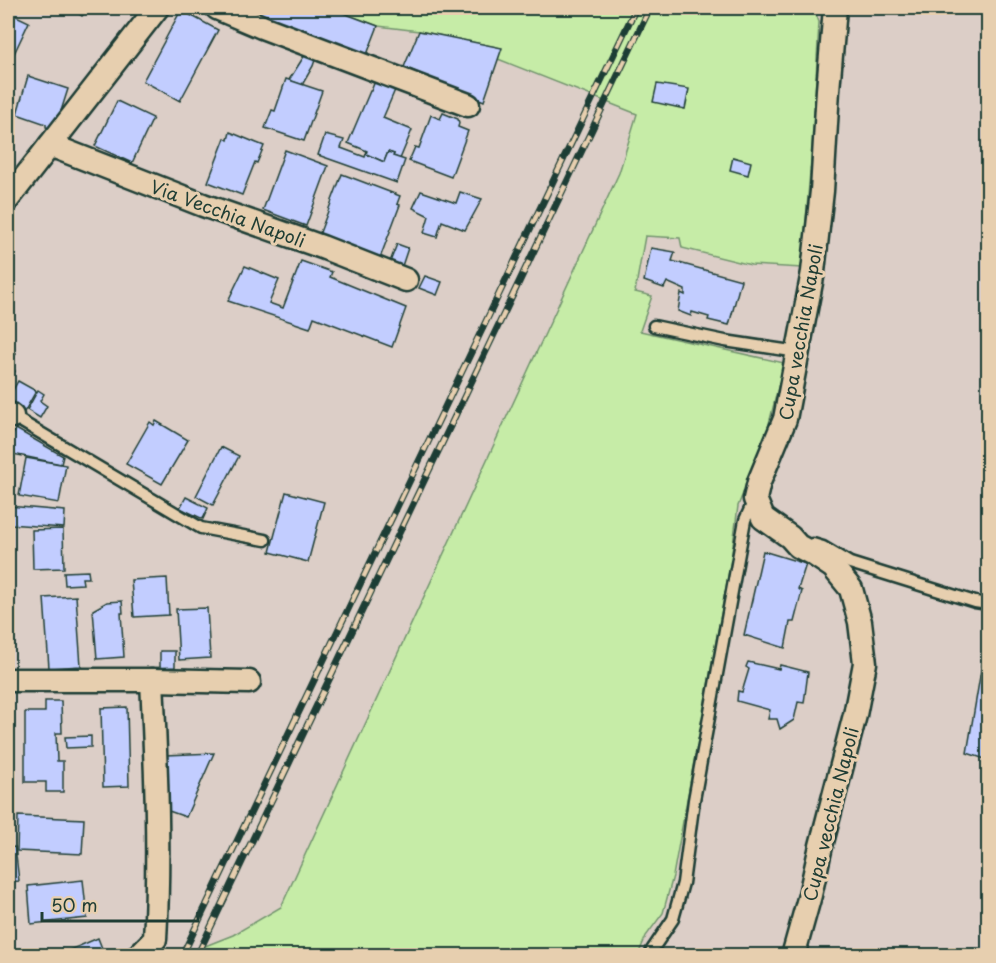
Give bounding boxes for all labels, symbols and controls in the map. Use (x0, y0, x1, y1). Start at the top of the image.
street label: Via Vecchia Napoli (147, 172, 309, 254)
street label: Cupa vecchia Napoli (771, 242, 829, 422)
street label: Cupa vecchia Napoli (795, 724, 865, 904)
scale bar (42, 885, 198, 923)
text: 50 m (51, 891, 98, 918)

